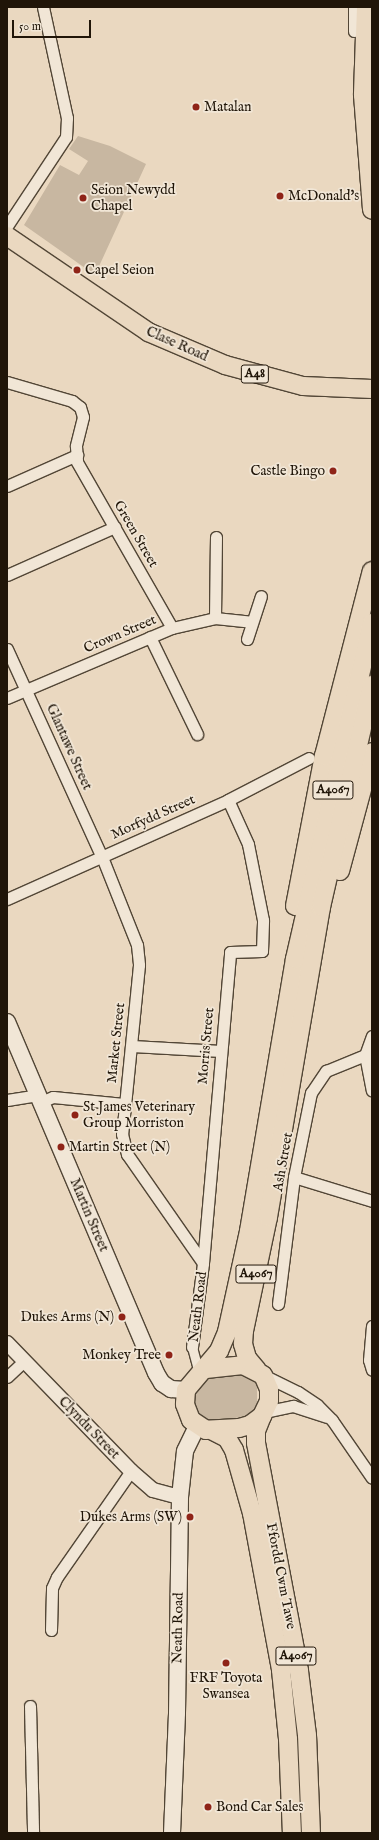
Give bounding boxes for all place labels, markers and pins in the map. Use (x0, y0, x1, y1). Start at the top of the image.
place label: Matalan (204, 99, 251, 115)
marker: Matalan (191, 102, 201, 112)
place label: Seion Newydd Chapel (91, 182, 175, 214)
place label: McDonald's (288, 188, 359, 204)
marker: McDonald's (275, 191, 285, 201)
marker: Seion Newydd Chapel (78, 193, 88, 203)
place label: Capel Seion (85, 262, 154, 278)
marker: Capel Seion (72, 265, 82, 275)
place label: Castle Bingo (250, 463, 325, 479)
marker: Castle Bingo (328, 466, 338, 476)
place label: St James Veterinary Group Morriston (83, 1099, 195, 1132)
marker: St James Veterinary Group Morriston (70, 1110, 80, 1120)
place label: Martin Street (N) (69, 1139, 170, 1155)
marker: Martin Street (N) (56, 1142, 66, 1152)
place label: Dukes Arms (N) (21, 1309, 114, 1325)
marker: Dukes Arms (N) (117, 1312, 127, 1322)
place label: Monkey Tree (82, 1347, 161, 1363)
marker: Monkey Tree (164, 1350, 174, 1360)
place label: Dukes Arms (SW) (80, 1509, 182, 1525)
marker: Dukes Arms (SW) (185, 1512, 195, 1522)
marker: FRF Toyota Swansea (221, 1658, 231, 1668)
place label: FRF Toyota Swansea (190, 1670, 262, 1702)
place label: Bond Car Sales (216, 1799, 303, 1815)
marker: Bond Car Sales (203, 1802, 213, 1812)

